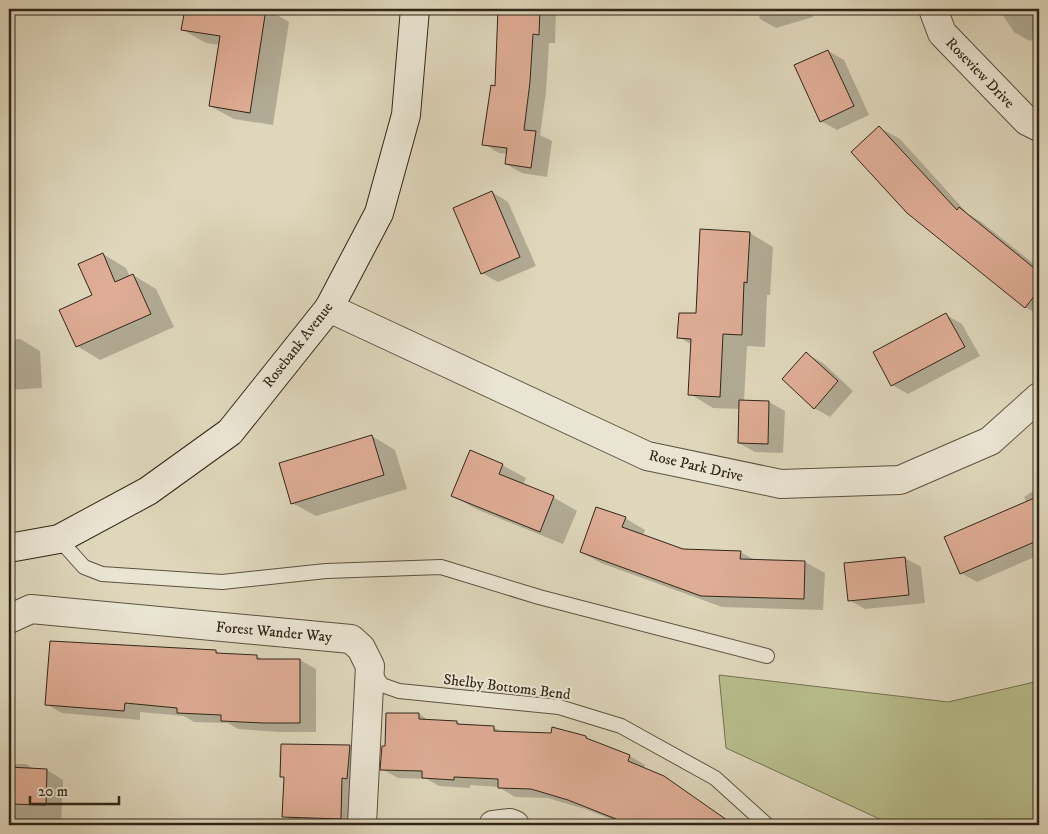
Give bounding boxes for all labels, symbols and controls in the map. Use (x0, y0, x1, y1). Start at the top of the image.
street label: Roseview Drive (941, 34, 1019, 112)
street label: Rosebank Avenue (259, 298, 337, 392)
street label: Rose Park Drive (647, 446, 745, 486)
street label: Forest Wander Way (215, 617, 334, 647)
street label: Shelby Bottoms Bend (442, 670, 572, 704)
scale bar (30, 774, 119, 806)
text: 20 m (38, 782, 68, 801)

